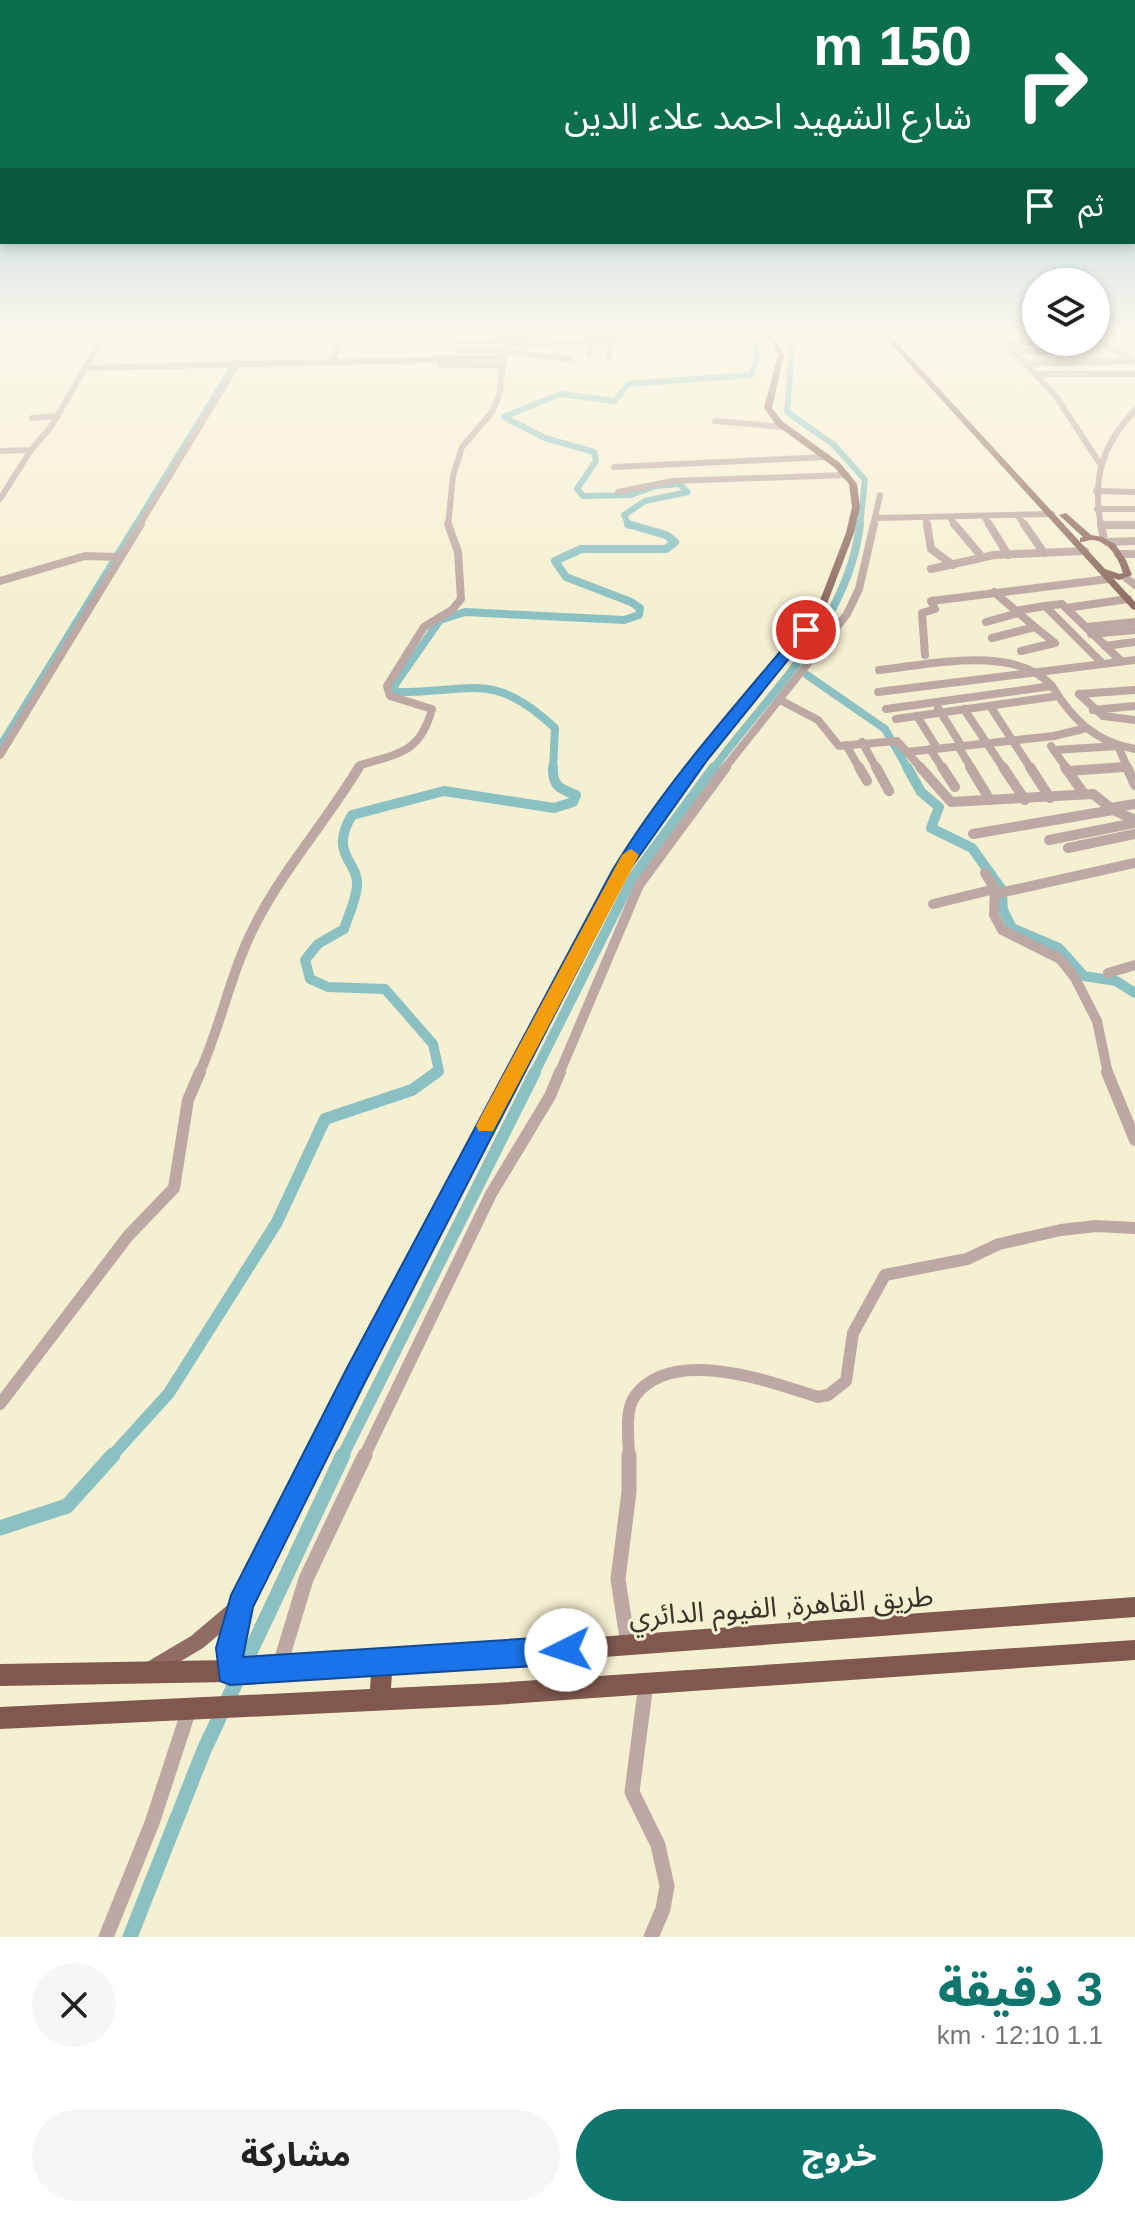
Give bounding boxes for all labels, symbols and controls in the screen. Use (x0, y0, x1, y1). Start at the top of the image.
text: 150 m (813, 14, 972, 77)
icon: right (1000, 32, 1104, 136)
text: شارع الشهيد احمد علاء الدين (564, 96, 972, 137)
icon: arrive (1018, 184, 1062, 228)
text: ثم (1078, 189, 1104, 222)
map controls (1022, 268, 1110, 356)
button: layers (1022, 268, 1110, 356)
pin (772, 596, 840, 664)
icon: arrive (784, 608, 828, 652)
street label: طريق القاهرة, الفيوم الدائري (628, 1580, 935, 1638)
position arrow (524, 1608, 608, 1692)
button: close (32, 1963, 116, 2047)
text: 3 دقيقة (938, 1963, 1103, 2016)
text: 1.1 km · 12:10 (937, 2020, 1103, 2050)
button: مشاركة (32, 2109, 560, 2201)
button: خروج (576, 2109, 1103, 2201)

